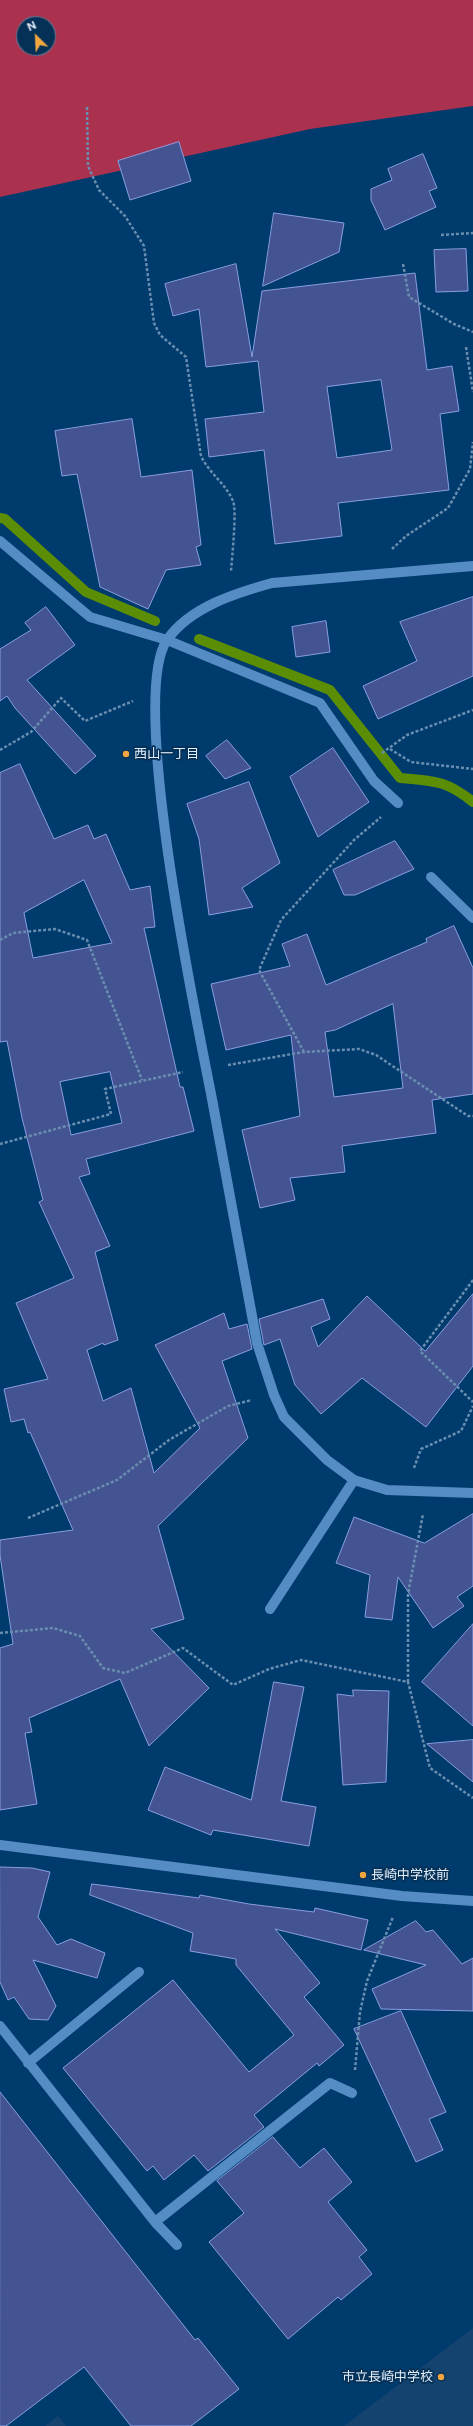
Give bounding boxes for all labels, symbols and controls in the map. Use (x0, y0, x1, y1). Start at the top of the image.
north arrow (16, 16, 56, 56)
text: N (25, 19, 38, 33)
place label: 西山一丁目 (134, 746, 199, 762)
marker: 西山一丁目 (121, 749, 131, 759)
place label: 長崎中学校前 (371, 1867, 449, 1883)
marker: 長崎中学校前 (358, 1870, 368, 1880)
place label: 市立長崎中学校 (342, 2369, 433, 2385)
marker: 市立長崎中学校 (436, 2372, 446, 2382)

